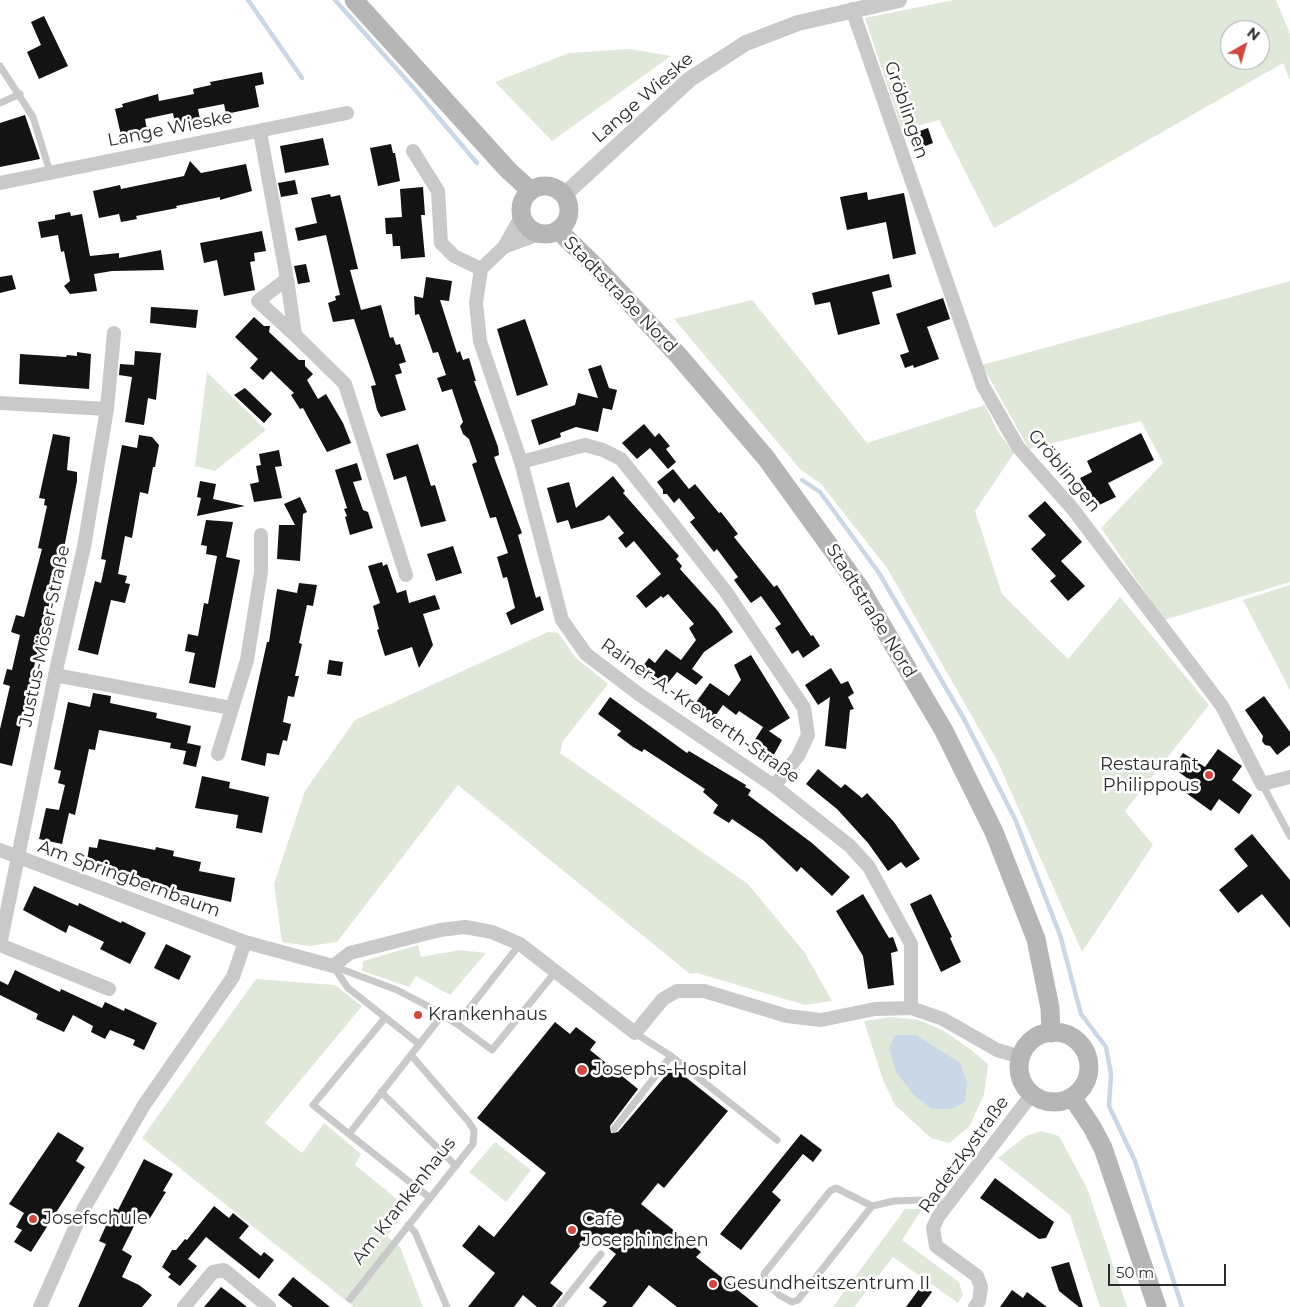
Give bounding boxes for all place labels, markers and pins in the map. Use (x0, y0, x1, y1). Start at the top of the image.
place label: Restaurant Philippous (1100, 754, 1199, 796)
marker: Restaurant Philippous (1203, 769, 1215, 781)
place label: Krankenhaus (428, 1004, 547, 1026)
marker: Krankenhaus (412, 1009, 424, 1021)
place label: Josephs-Hospital (593, 1059, 747, 1081)
marker: Josephs-Hospital (575, 1063, 589, 1077)
place label: Josefschule (43, 1208, 148, 1230)
place label: Cafe Josephinchen (582, 1209, 709, 1252)
marker: Josefschule (27, 1213, 39, 1225)
marker: Cafe Josephinchen (566, 1224, 578, 1236)
place label: Gesundheitszentrum II (723, 1273, 930, 1295)
marker: Gesundheitszentrum II (707, 1278, 719, 1290)

